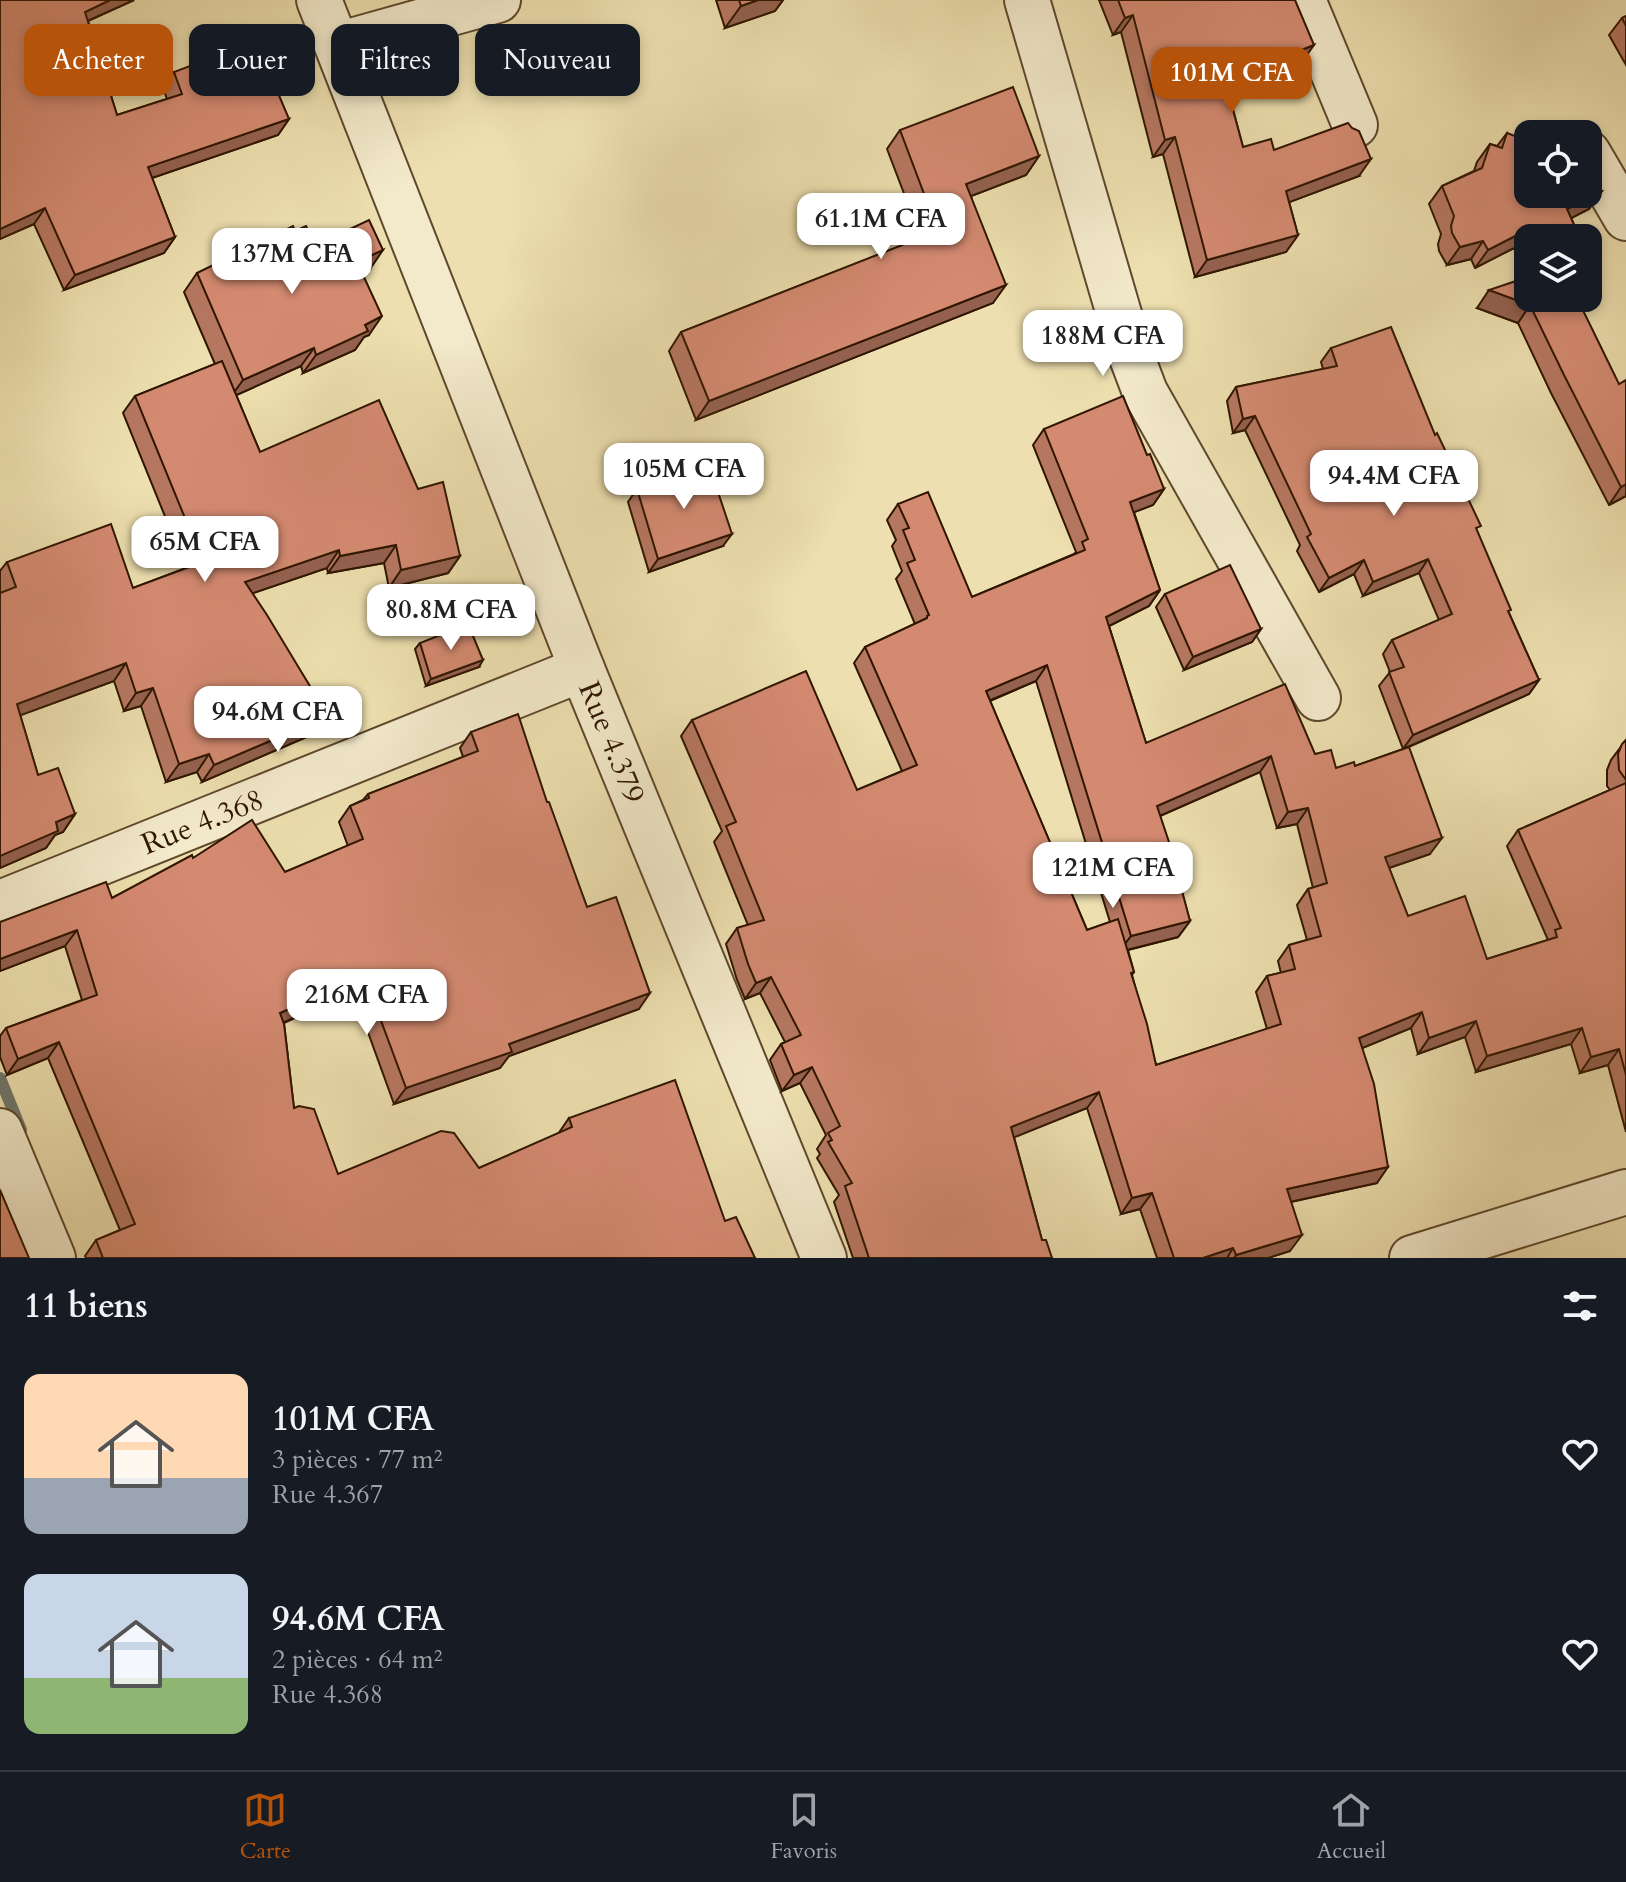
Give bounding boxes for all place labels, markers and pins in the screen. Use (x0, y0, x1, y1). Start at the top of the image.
pin: 101M CFA (1149, 47, 1315, 115)
pin: 61.1M CFA (789, 193, 973, 261)
pin: 137M CFA (209, 228, 375, 296)
pin: 188M CFA (1020, 310, 1186, 378)
pin: 105M CFA (601, 443, 767, 511)
pin: 94.4M CFA (1302, 450, 1486, 518)
pin: 65M CFA (131, 516, 279, 584)
pin: 80.8M CFA (359, 584, 543, 652)
pin: 94.6M CFA (186, 686, 370, 754)
pin: 121M CFA (1030, 842, 1196, 910)
pin: 216M CFA (284, 969, 450, 1037)

